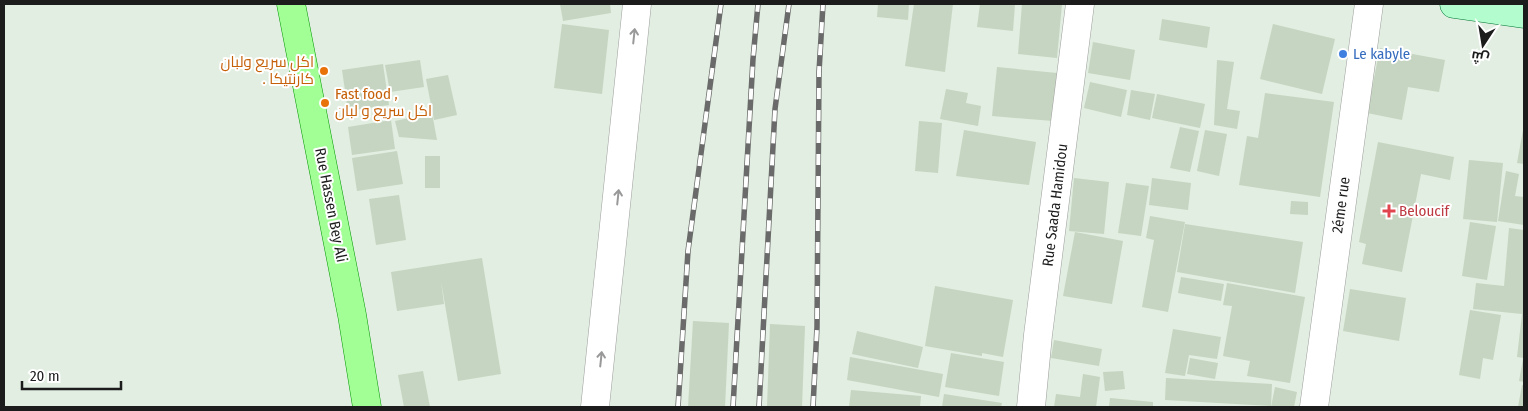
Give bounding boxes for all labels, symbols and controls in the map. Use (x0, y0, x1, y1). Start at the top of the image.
north arrow (1458, 20, 1508, 70)
one-way arrow (629, 28, 639, 44)
place label: Le kabyle (1353, 45, 1410, 63)
text: ش (1470, 47, 1491, 67)
marker: Le kabyle (1337, 48, 1349, 60)
place label: اكل سريع ولبان . كارنتيكا (221, 53, 314, 88)
marker: اكل سريع ولبان . كارنتيكا (318, 65, 330, 77)
place label: Fast food , اكل سريع و لبان (335, 85, 432, 122)
marker: Fast food , اكل سريع و لبان (319, 97, 331, 109)
street label: Rue Saada Hamidou (1039, 143, 1071, 267)
street label: Rue Hassen Bey Ali (311, 146, 351, 264)
street label: 2éme rue (1328, 176, 1354, 234)
one-way arrow (613, 189, 622, 205)
place label: Beloucif (1399, 202, 1450, 220)
marker: Beloucif (1383, 205, 1395, 217)
one-way arrow (596, 351, 606, 367)
scale bar (22, 358, 121, 390)
text: 20 m (30, 367, 60, 385)

